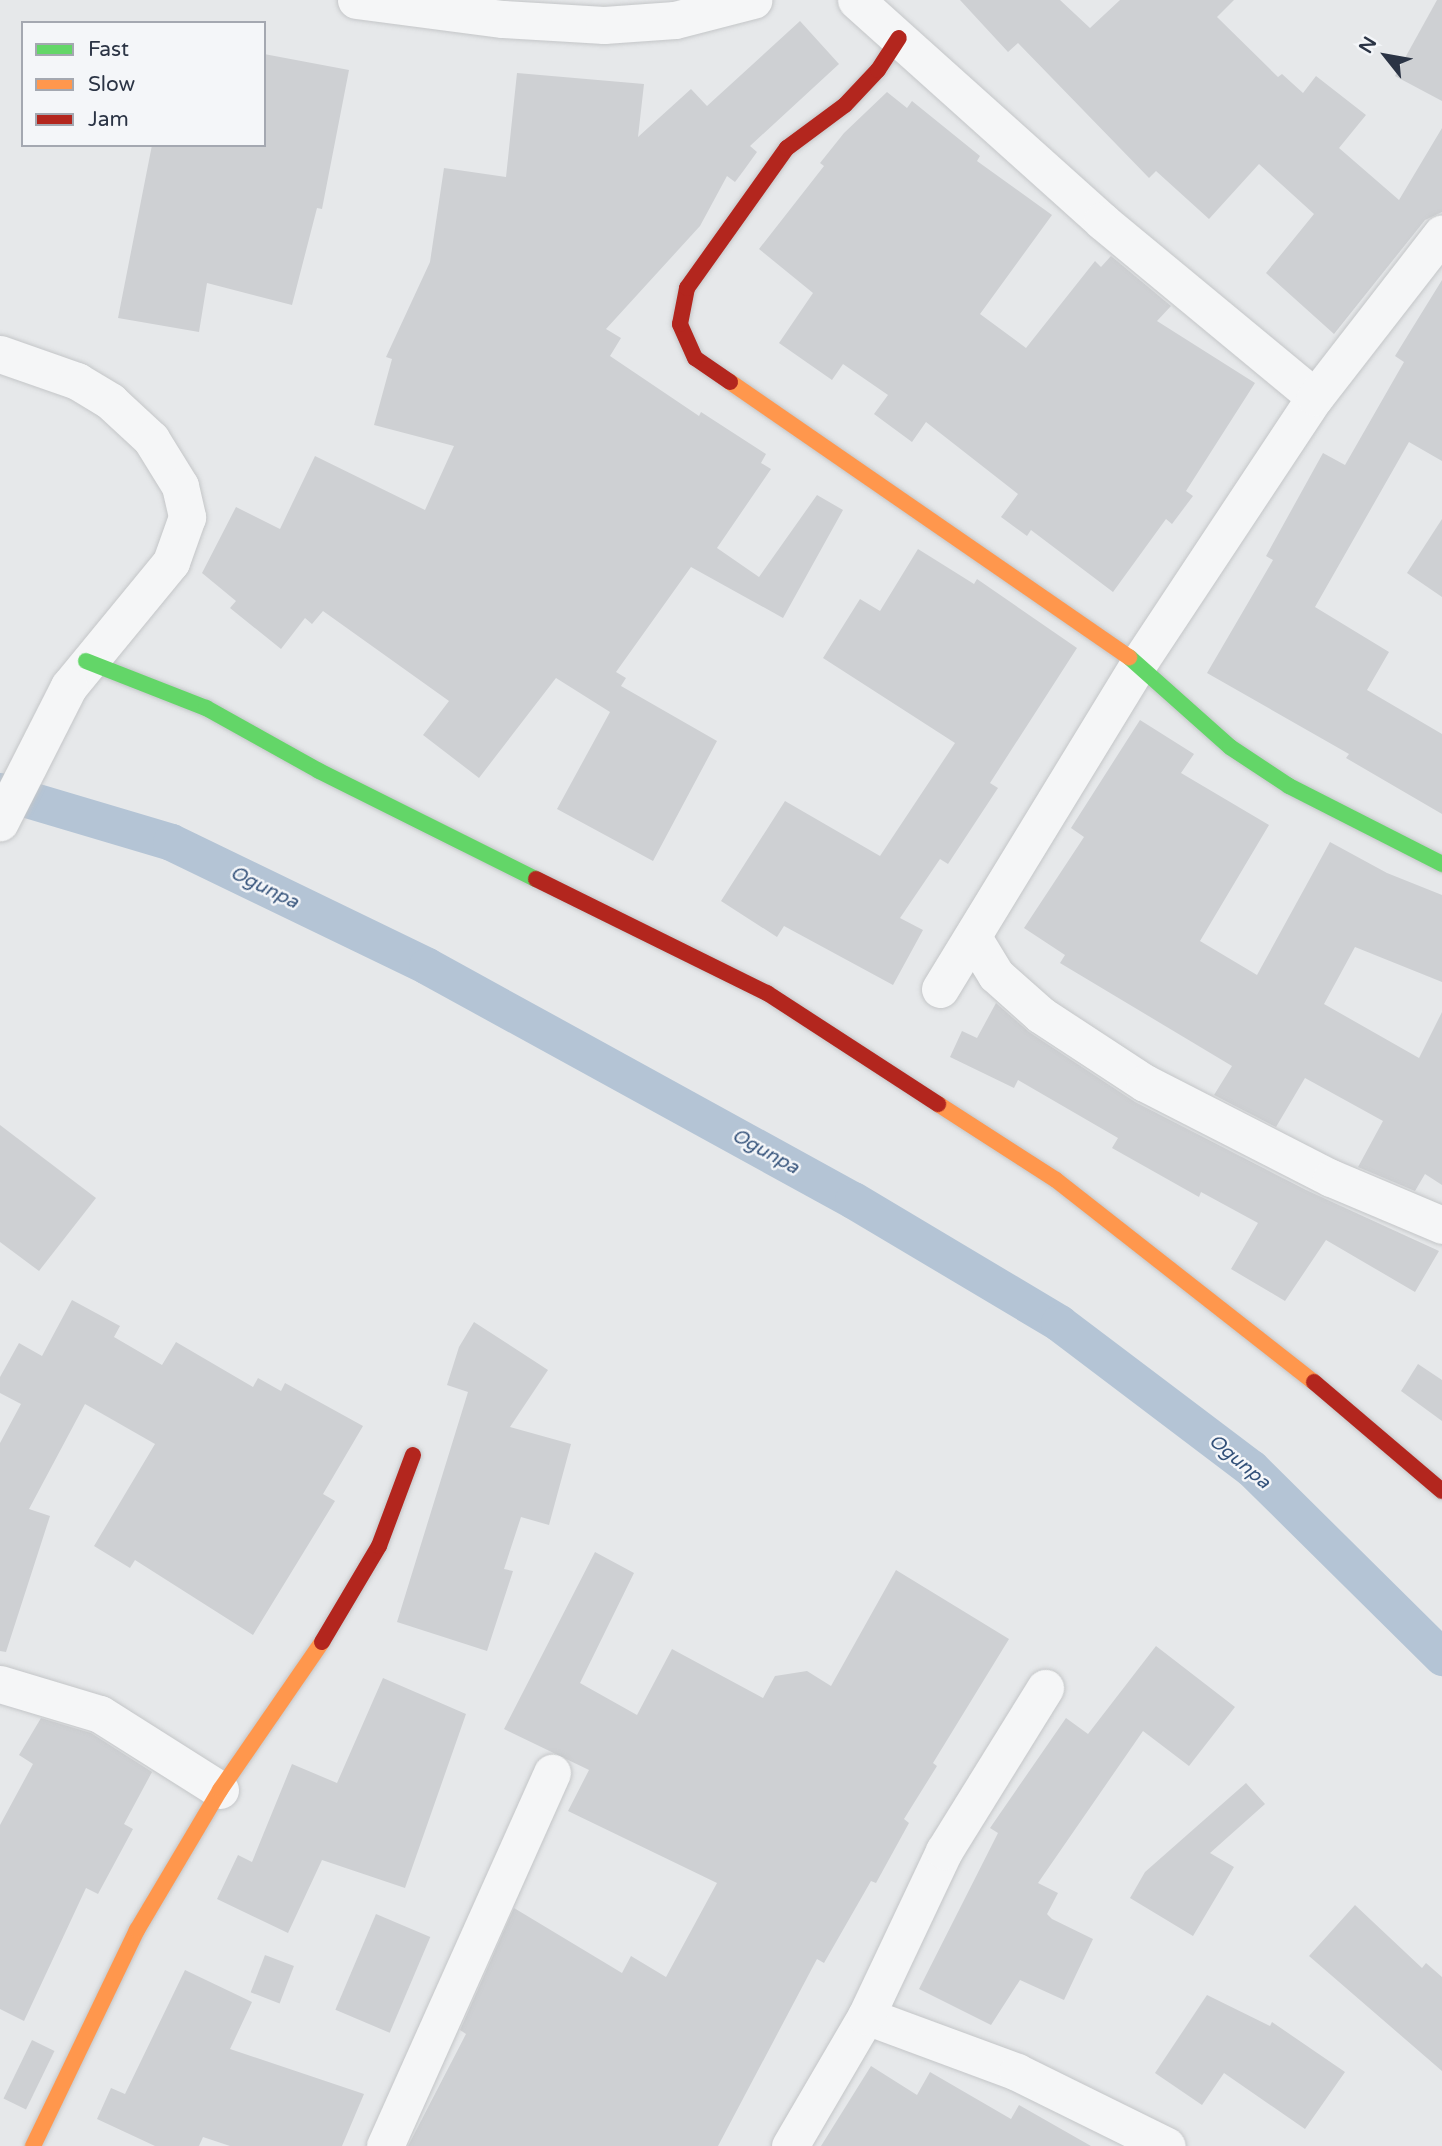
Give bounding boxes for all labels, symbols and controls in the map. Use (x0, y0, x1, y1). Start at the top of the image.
legend (21, 21, 266, 147)
north arrow (1351, 21, 1421, 91)
text: N (1355, 33, 1381, 57)
text: Fast (88, 37, 129, 62)
text: Slow (88, 72, 135, 97)
text: Jam (88, 107, 129, 132)
water label: Ogunpa (226, 862, 302, 914)
water label: Ogunpa (728, 1124, 802, 1180)
water label: Ogunpa (1204, 1430, 1274, 1494)

